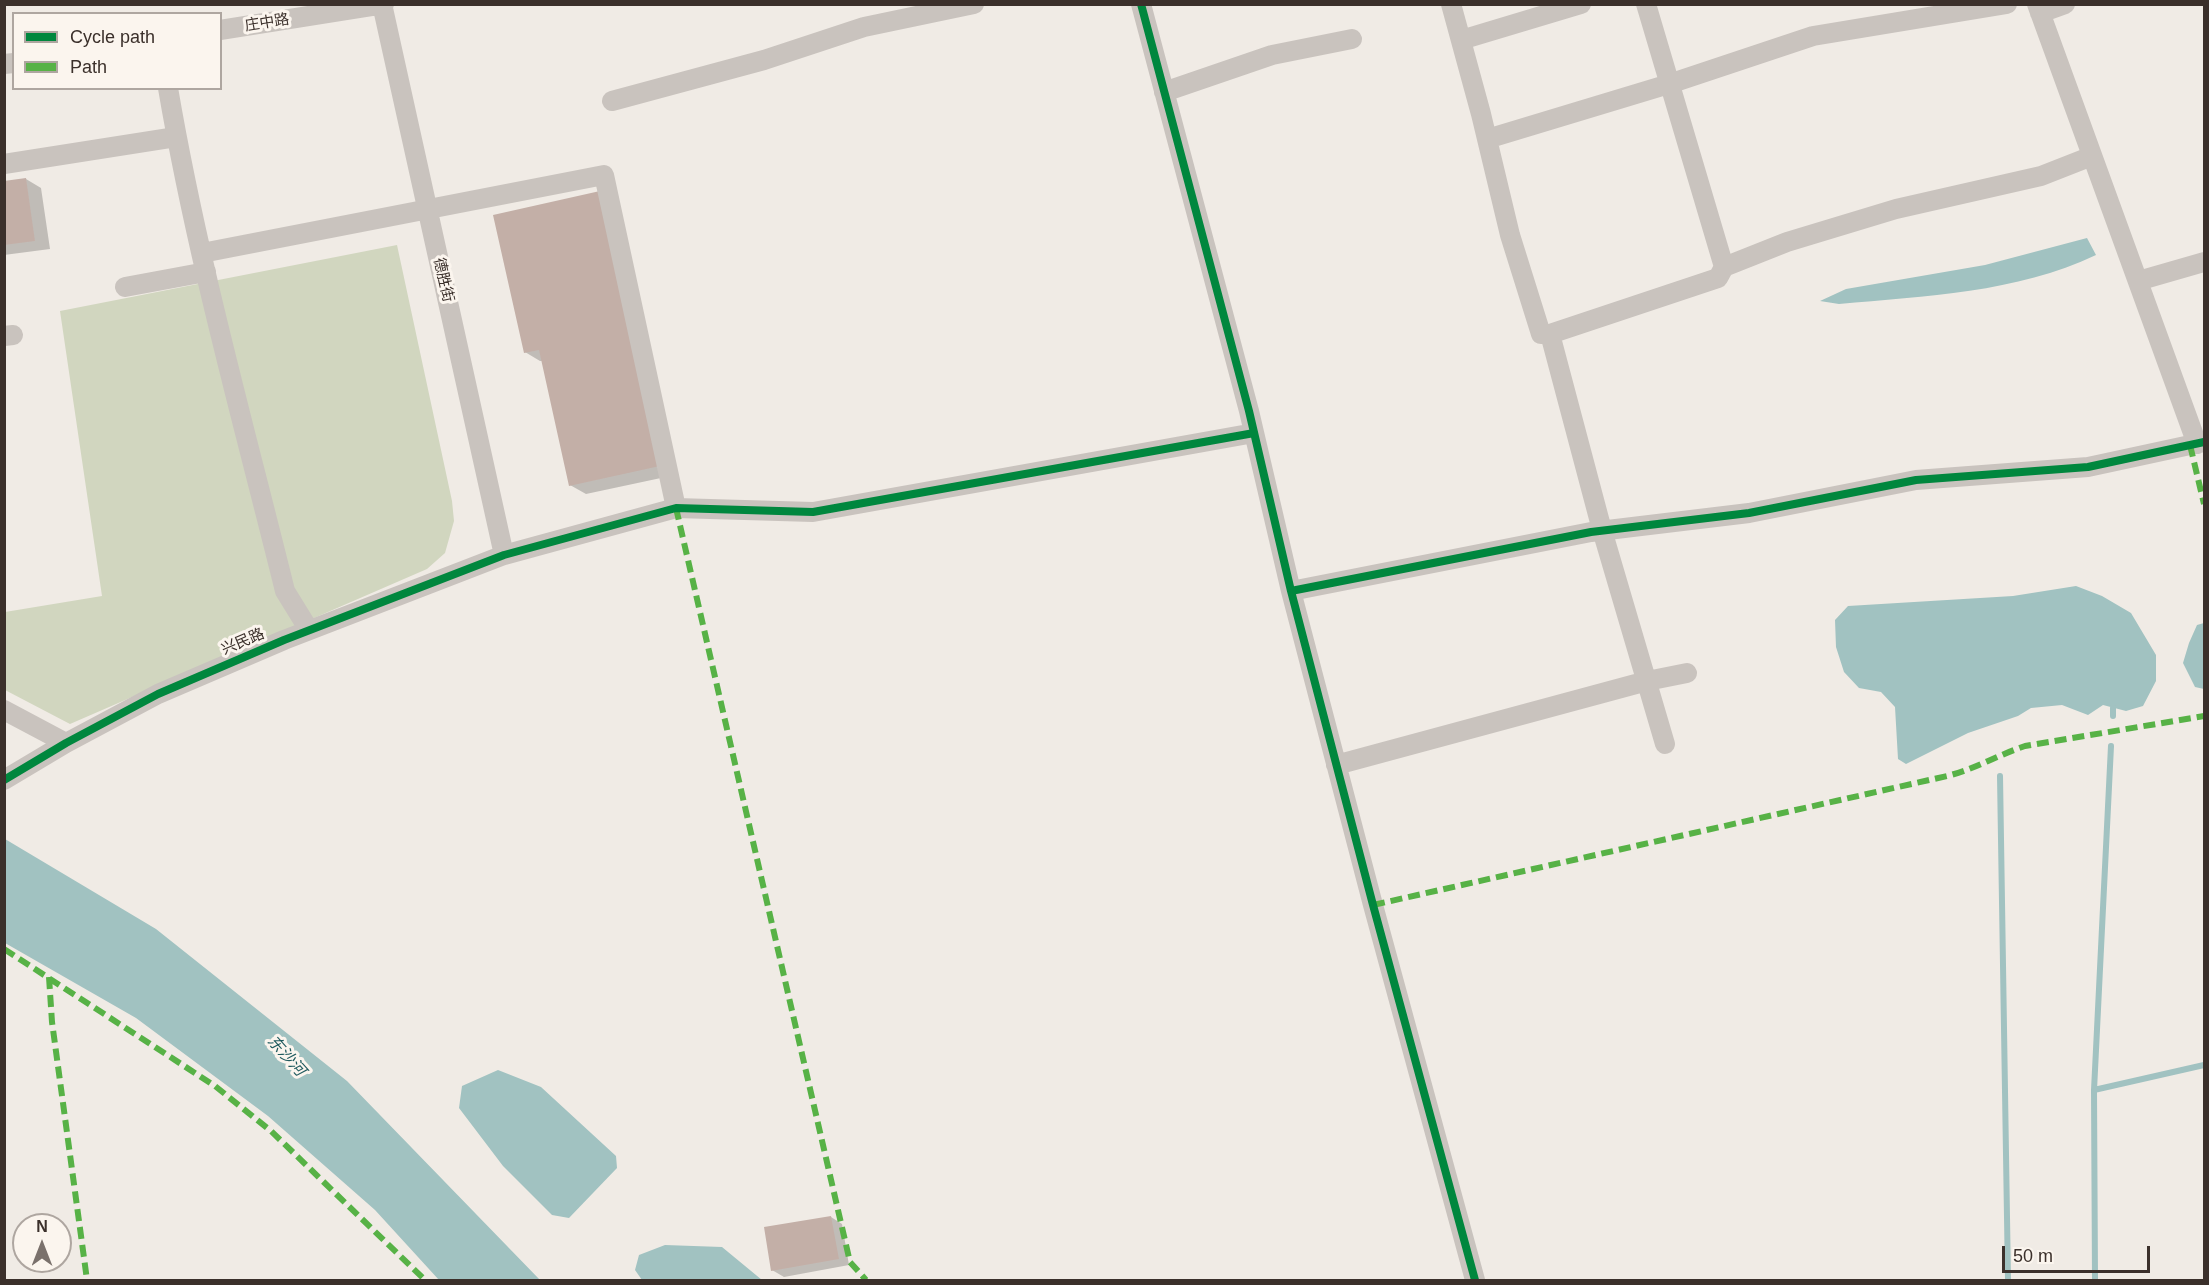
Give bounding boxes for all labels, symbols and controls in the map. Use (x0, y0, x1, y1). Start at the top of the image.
street label: 庄中路 (243, 11, 291, 35)
legend (12, 12, 222, 90)
text: Cycle path (70, 27, 155, 47)
text: Path (70, 57, 107, 77)
street label: 德胜街 (429, 256, 457, 304)
street label: 兴民路 (219, 625, 267, 659)
water label: 东沙河 (263, 1032, 309, 1080)
north arrow (12, 1213, 72, 1273)
text: N (36, 1218, 48, 1235)
scale bar (2005, 1234, 2154, 1272)
text: 50 m (2013, 1246, 2053, 1266)

